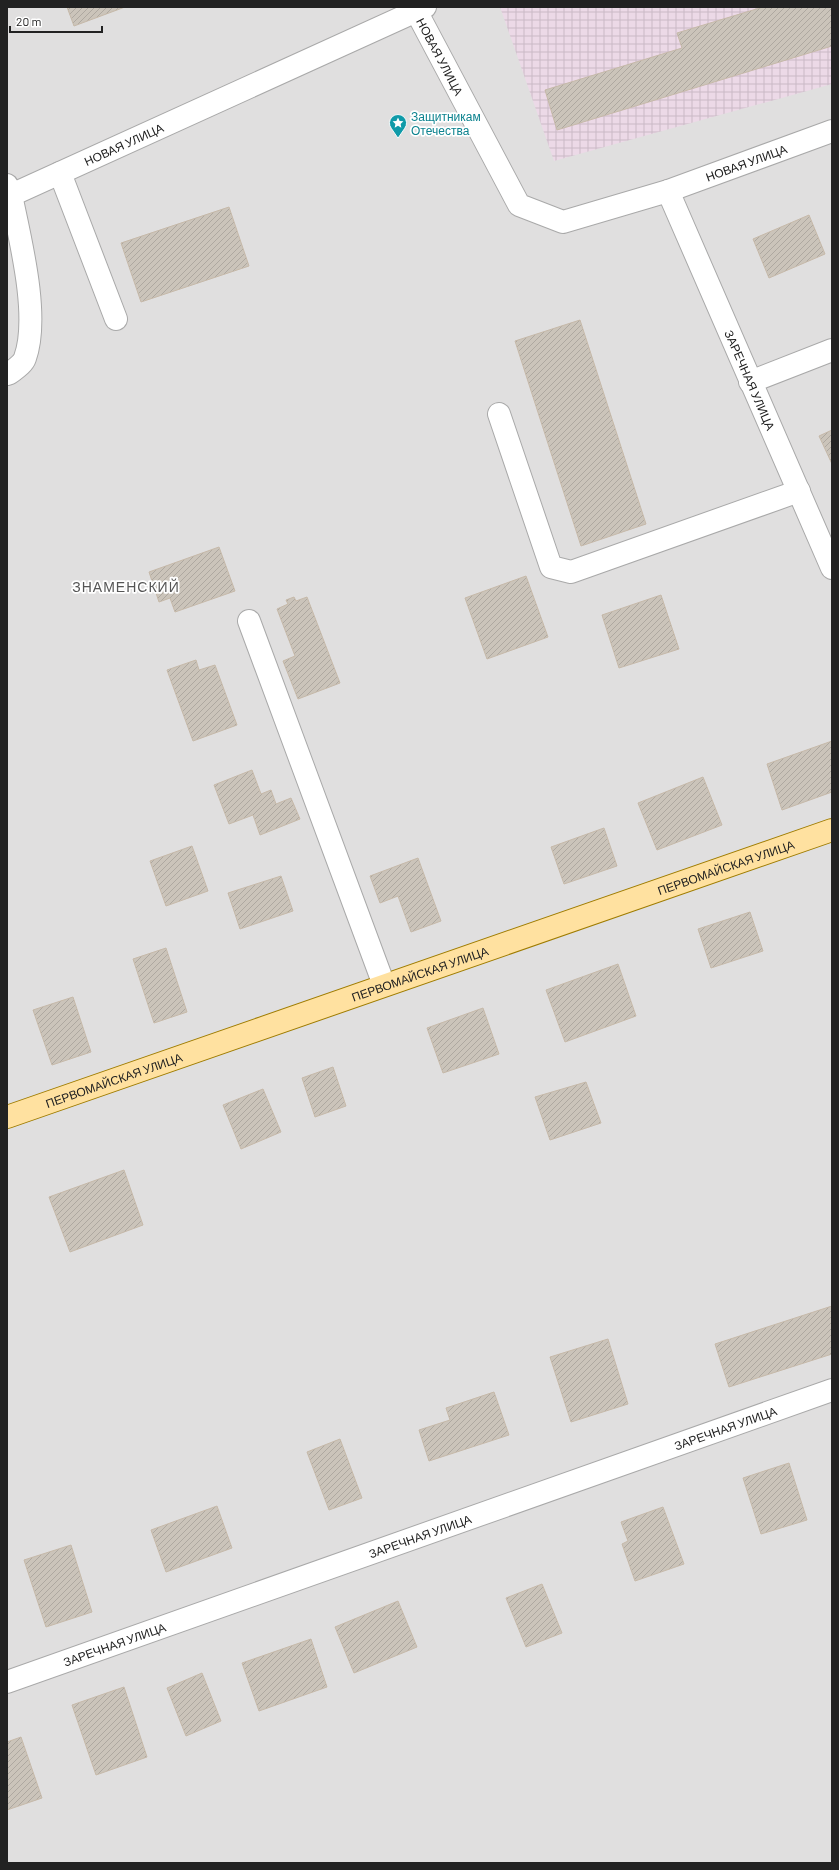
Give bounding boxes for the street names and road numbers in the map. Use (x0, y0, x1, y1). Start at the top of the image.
street label: НОВАЯ УЛИЦА (414, 15, 466, 97)
street label: НОВАЯ УЛИЦА (82, 120, 165, 168)
street label: НОВАЯ УЛИЦА (704, 141, 789, 184)
street label: ЗАРЕЧНАЯ УЛИЦА (722, 328, 778, 432)
street label: ПЕРВОМАЙСКАЯ УЛИЦА (656, 837, 796, 897)
street label: ПЕРВОМАЙСКАЯ УЛИЦА (350, 943, 490, 1004)
street label: ПЕРВОМАЙСКАЯ УЛИЦА (44, 1050, 184, 1110)
street label: ЗАРЕЧНАЯ УЛИЦА (672, 1403, 778, 1452)
street label: ЗАРЕЧНАЯ УЛИЦА (367, 1511, 473, 1560)
street label: ЗАРЕЧНАЯ УЛИЦА (61, 1619, 168, 1669)

